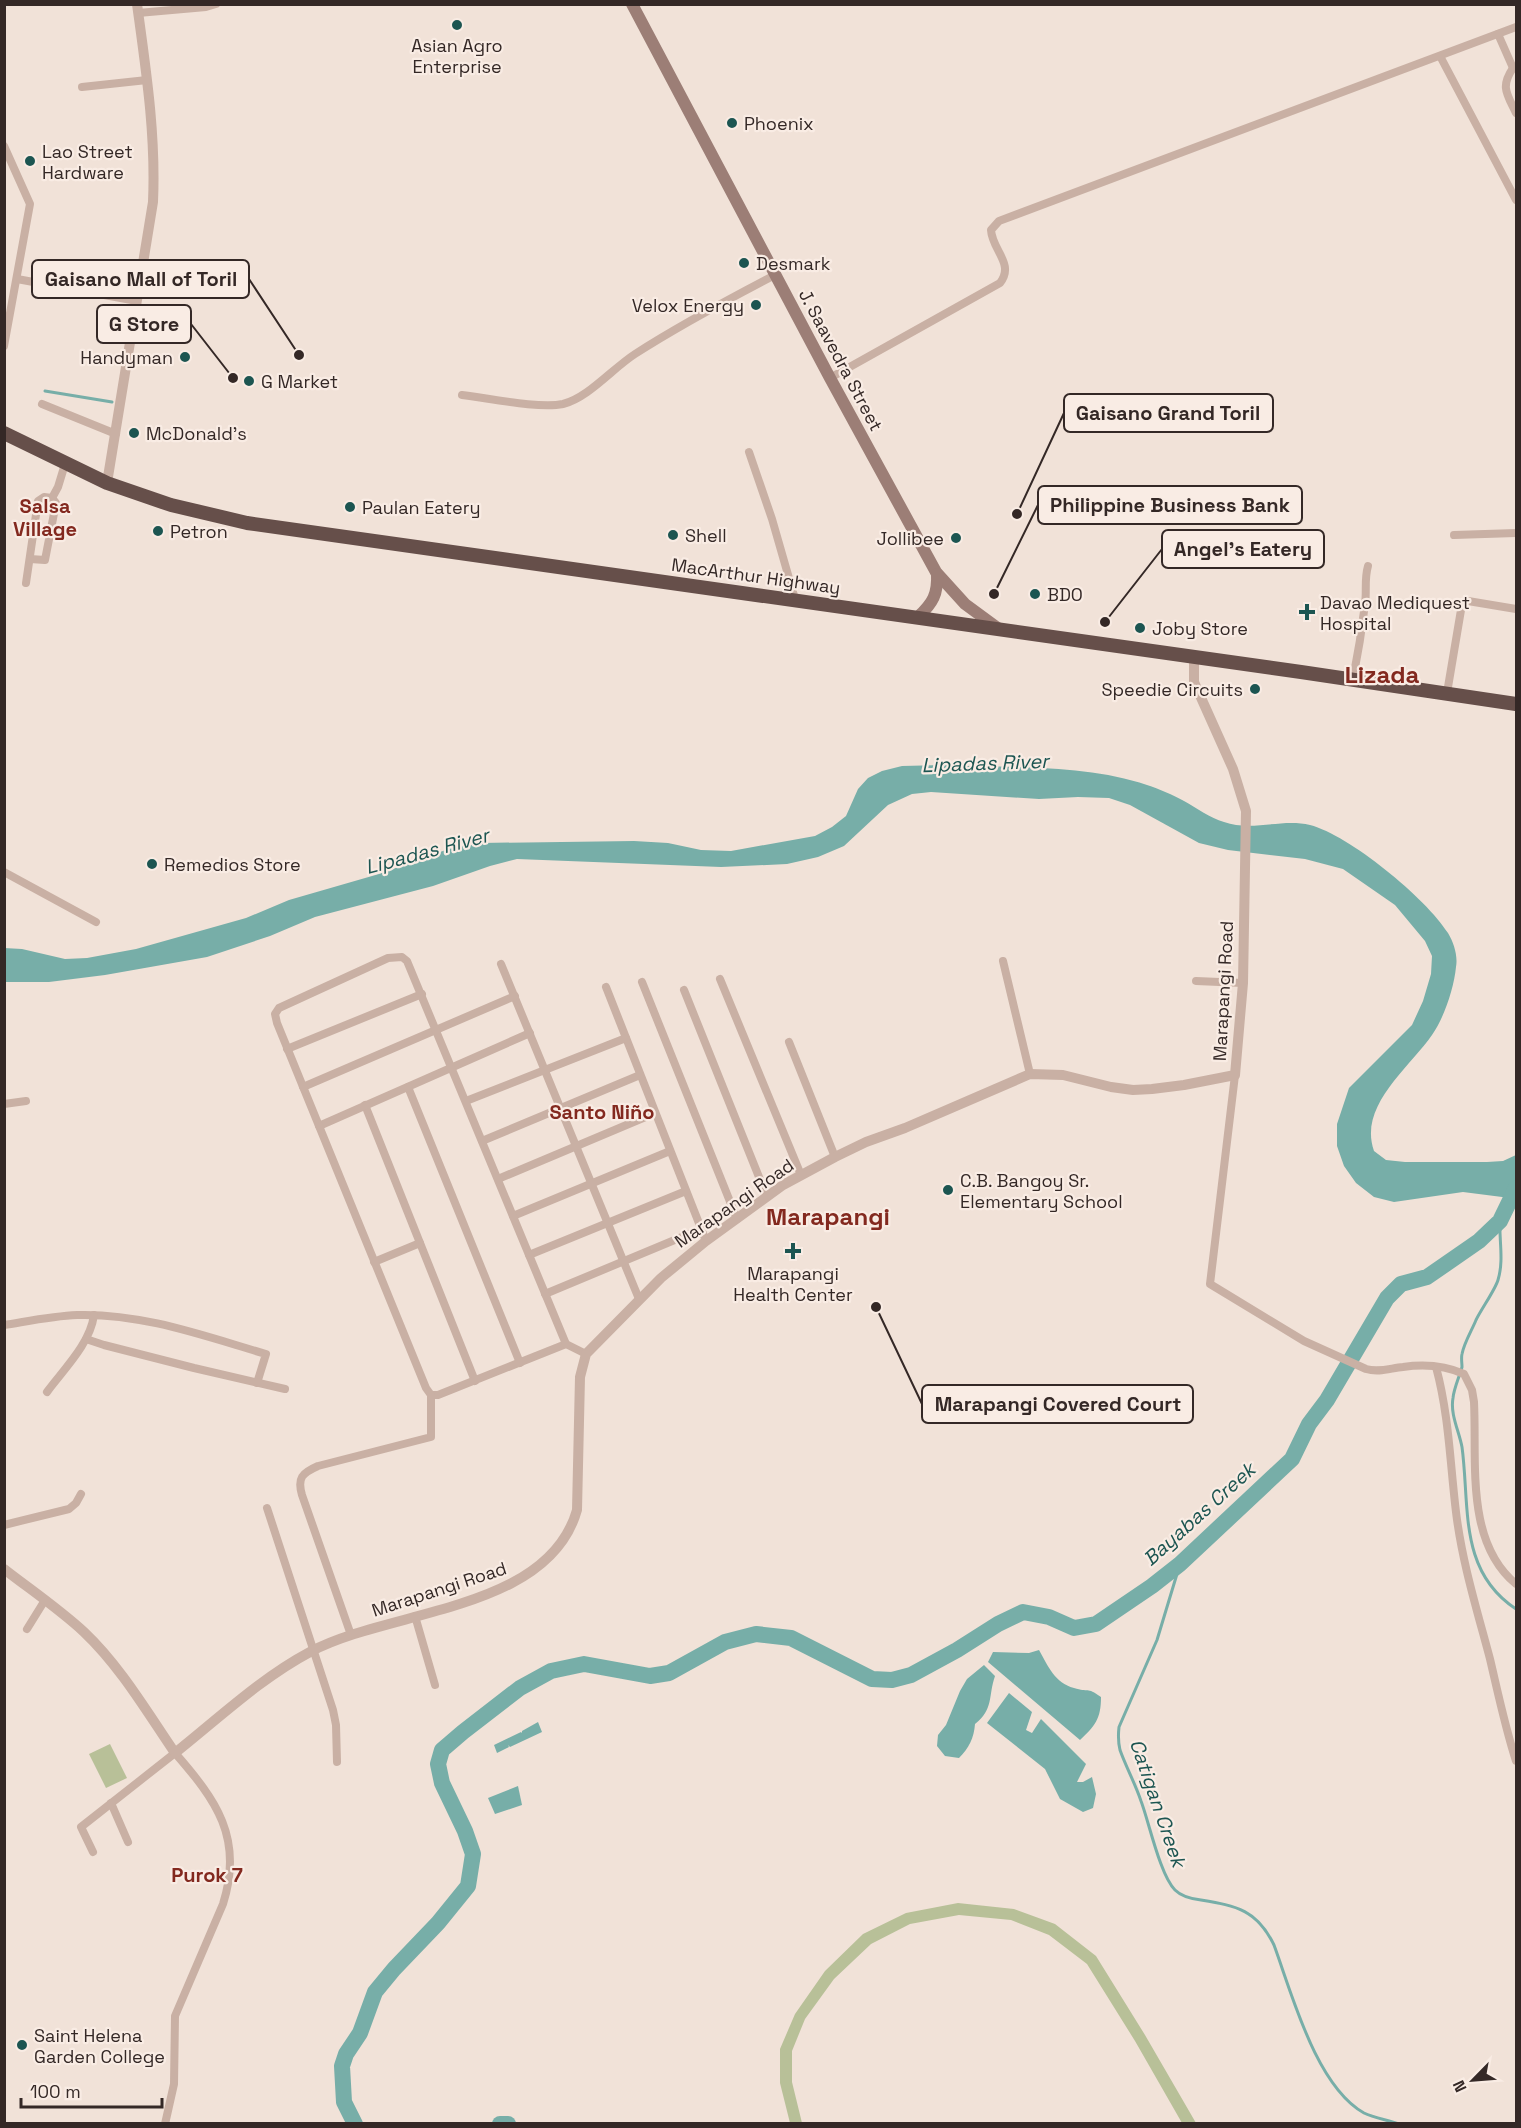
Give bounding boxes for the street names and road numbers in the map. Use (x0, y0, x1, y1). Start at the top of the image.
street label: J. Saavedra Street (794, 285, 888, 435)
street label: MacArthur Highway (670, 553, 842, 599)
street label: Marapangi Road (1208, 920, 1238, 1062)
street label: Marapangi Road (670, 1153, 798, 1253)
street label: Marapangi Road (369, 1556, 509, 1622)

